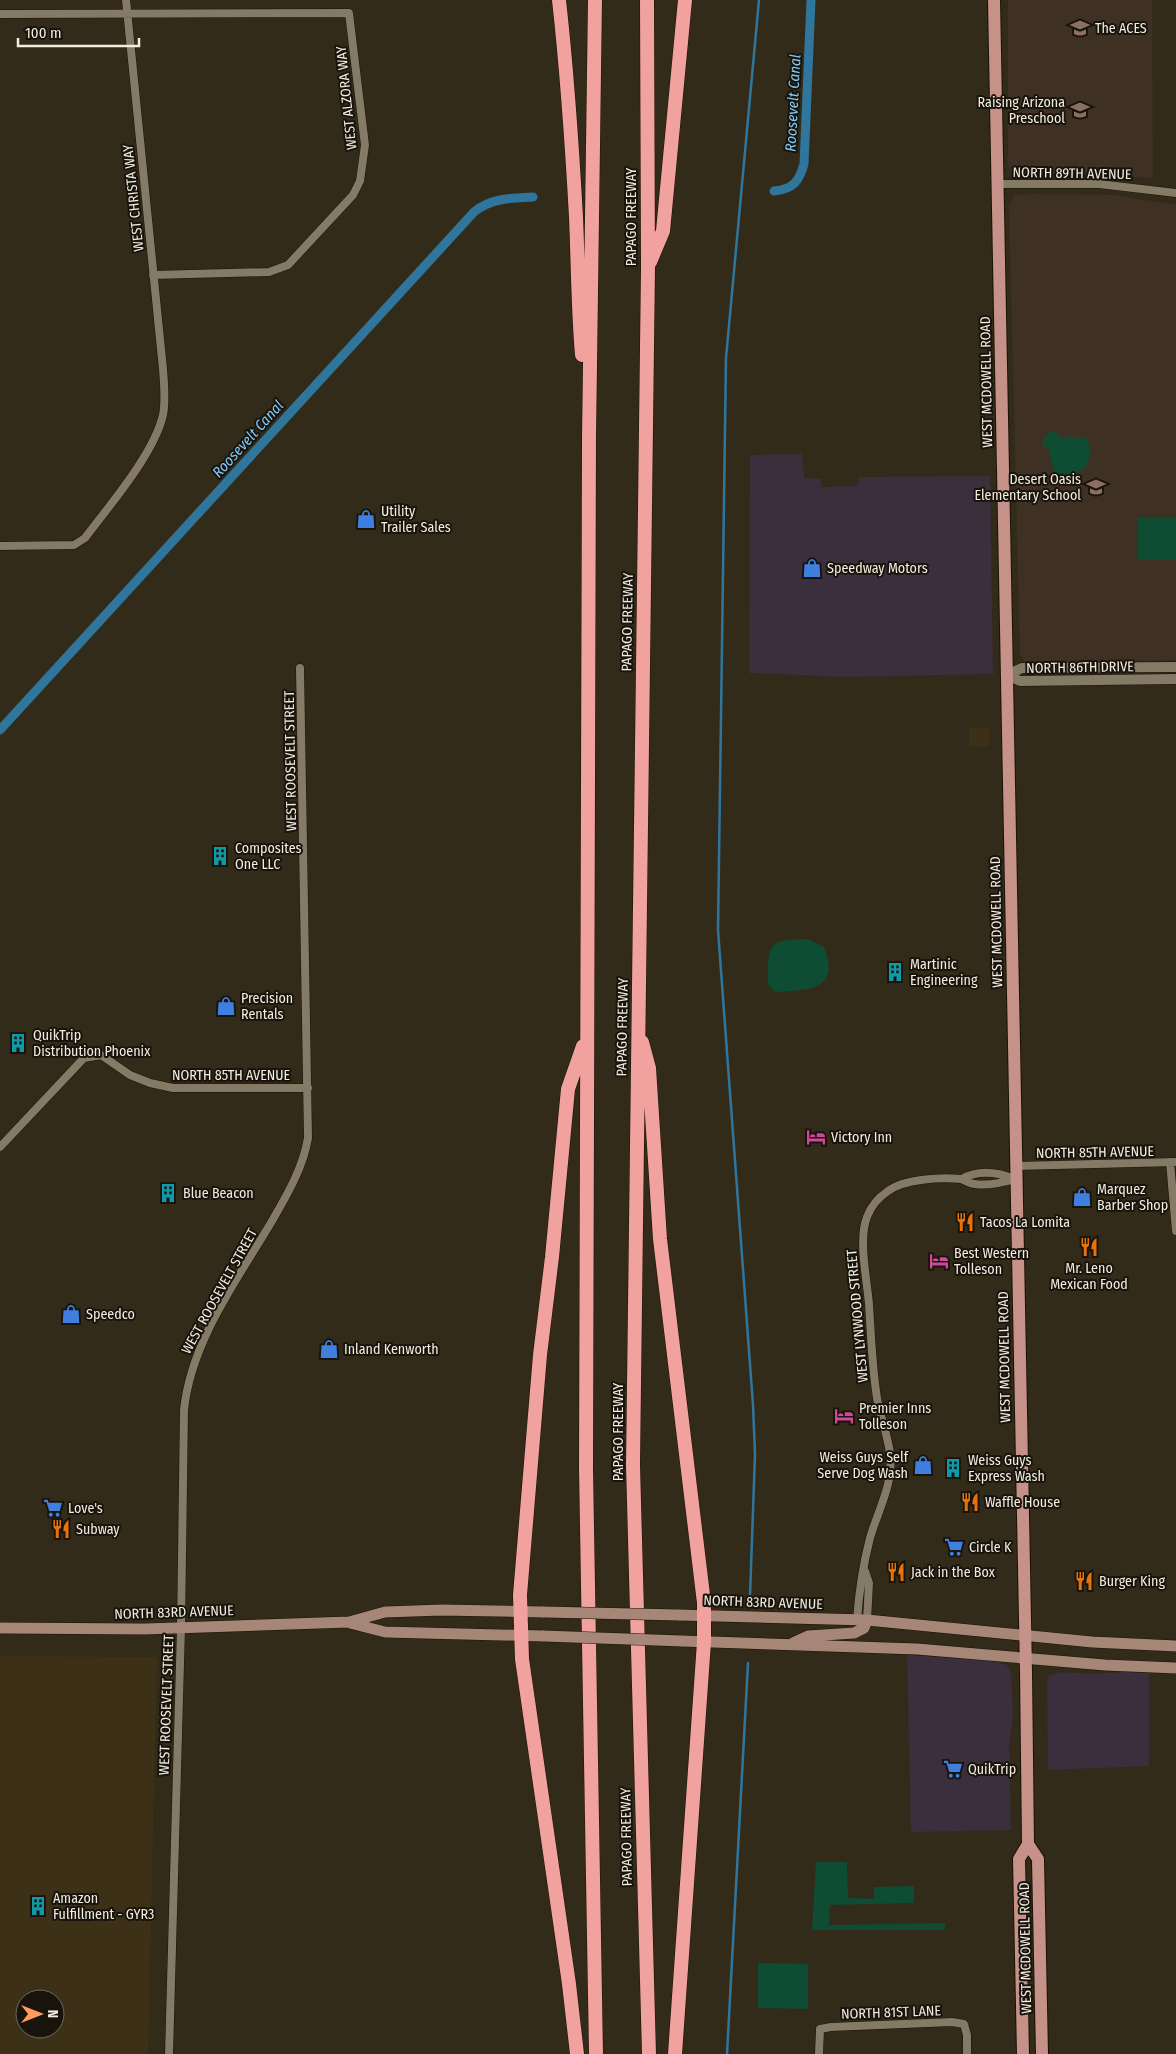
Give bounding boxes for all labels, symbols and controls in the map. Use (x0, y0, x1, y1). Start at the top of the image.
scale bar (18, 15, 139, 47)
school or university icon: The ACES (1069, 17, 1091, 39)
place label: The ACES (1095, 20, 1147, 37)
text: 100 m (25, 24, 62, 42)
street label: WEST ALZORA WAY (333, 45, 360, 151)
water label: Roosevelt Canal (781, 54, 805, 152)
place label: Raising Arizona Preschool (978, 94, 1065, 127)
school or university icon: Raising Arizona Preschool (1069, 99, 1091, 121)
street label: WEST CHRISTA WAY (119, 144, 148, 252)
street label: NORTH 89TH AVENUE (1013, 164, 1132, 183)
street label: PAPAGO FREEWAY (623, 168, 640, 266)
street label: WEST MCDOWELL ROAD (977, 316, 996, 448)
water label: Roosevelt Canal (209, 397, 287, 481)
place label: Desert Oasis Elementary School (974, 471, 1081, 504)
school or university icon: Desert Oasis Elementary School (1085, 476, 1107, 498)
place label: Utility Trailer Sales (381, 503, 451, 536)
shop icon: Utility Trailer Sales (355, 508, 377, 530)
shop icon: Speedway Motors (801, 557, 823, 579)
place label: Speedway Motors (827, 560, 928, 577)
street label: PAPAGO FREEWAY (618, 572, 637, 671)
street label: NORTH 86TH DRIVE (1026, 658, 1134, 677)
street label: WEST ROOSEVELT STREET (281, 690, 300, 832)
place label: Composites One LLC (235, 840, 302, 873)
building icon: Composites One LLC (209, 845, 231, 867)
street label: WEST MCDOWELL ROAD (987, 856, 1006, 988)
place label: Martinic Engineering (910, 956, 978, 989)
building icon: Martinic Engineering (884, 961, 906, 983)
street label: PAPAGO FREEWAY (613, 977, 632, 1076)
place label: Precision Rentals (241, 990, 293, 1023)
shop icon: Precision Rentals (215, 995, 237, 1017)
place label: QuikTrip Distribution Phoenix (33, 1027, 151, 1060)
building icon: QuikTrip Distribution Phoenix (7, 1032, 29, 1054)
street label: NORTH 85TH AVENUE (172, 1067, 291, 1084)
hotel icon: Victory Inn (805, 1126, 827, 1148)
place label: Victory Inn (831, 1129, 892, 1146)
street label: NORTH 85TH AVENUE (1036, 1143, 1155, 1162)
place label: Marquez Barber Shop (1097, 1181, 1168, 1214)
building icon: Blue Beacon (157, 1182, 179, 1204)
place label: Blue Beacon (183, 1185, 254, 1202)
shop icon: Marquez Barber Shop (1071, 1186, 1093, 1208)
restaurant icon: Tacos La Lomita (954, 1211, 976, 1233)
place label: Tacos La Lomita (980, 1214, 1070, 1231)
street label: WEST ROOSEVELT STREET (178, 1225, 261, 1357)
restaurant icon: Mr. Leno Mexican Food (1078, 1236, 1100, 1258)
place label: Best Western Tolleson (954, 1245, 1029, 1278)
street label: WEST LYNWOOD STREET (843, 1248, 872, 1383)
hotel icon: Best Western Tolleson (928, 1250, 950, 1272)
place label: Mr. Leno Mexican Food (1050, 1260, 1128, 1293)
street label: WEST MCDOWELL ROAD (995, 1291, 1014, 1423)
shop icon: Speedco (60, 1303, 82, 1325)
place label: Speedco (86, 1306, 135, 1323)
shop icon: Inland Kenworth (318, 1338, 340, 1360)
place label: Inland Kenworth (344, 1341, 439, 1358)
street label: PAPAGO FREEWAY (610, 1383, 627, 1481)
place label: Premier Inns Tolleson (859, 1400, 931, 1433)
hotel icon: Premier Inns Tolleson (833, 1405, 855, 1427)
place label: Weiss Guys Self Serve Dog Wash (817, 1449, 910, 1482)
place label: Weiss Guys Express Wash (968, 1452, 1045, 1485)
shop icon: Weiss Guys Self Serve Dog Wash (912, 1454, 934, 1476)
building icon: Weiss Guys Express Wash (942, 1457, 964, 1479)
restaurant icon: Waffle House (959, 1491, 981, 1513)
place label: Waffle House (985, 1494, 1060, 1511)
supermarket icon: Love's (42, 1497, 64, 1519)
place label: Love's (68, 1500, 103, 1517)
restaurant icon: Subway (50, 1518, 72, 1540)
place label: Subway (76, 1521, 120, 1538)
supermarket icon: Circle K (943, 1536, 965, 1558)
place label: Circle K (969, 1539, 1012, 1556)
restaurant icon: Jack in the Box (885, 1561, 907, 1583)
place label: Jack in the Box (911, 1564, 996, 1581)
restaurant icon: Burger King (1073, 1570, 1095, 1592)
place label: Burger King (1099, 1573, 1165, 1590)
street label: NORTH 83RD AVENUE (703, 1592, 823, 1613)
street label: NORTH 83RD AVENUE (114, 1602, 234, 1623)
street label: WEST ROOSEVELT STREET (156, 1634, 177, 1776)
supermarket icon: QuikTrip (942, 1758, 964, 1780)
place label: QuikTrip (968, 1761, 1016, 1778)
street label: PAPAGO FREEWAY (617, 1787, 636, 1886)
street label: WEST MCDOWELL ROAD (1016, 1882, 1035, 2014)
place label: Amazon Fulfillment - GYR3 (53, 1890, 154, 1923)
building icon: Amazon Fulfillment - GYR3 (27, 1895, 49, 1917)
north arrow (15, 1989, 65, 2039)
street label: NORTH 81ST LANE (841, 2002, 942, 2023)
text: N (44, 2010, 61, 2018)

